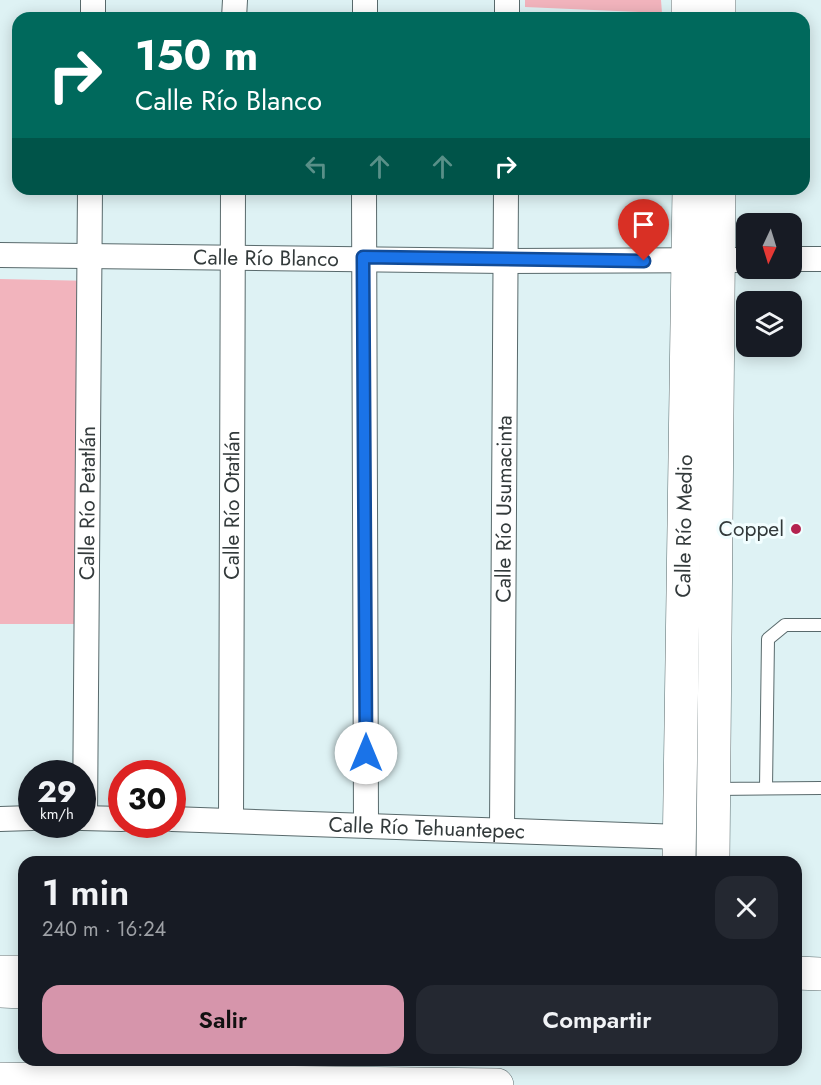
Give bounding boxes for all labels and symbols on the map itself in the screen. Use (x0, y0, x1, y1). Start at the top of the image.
pin (618, 199, 669, 261)
north arrow (736, 213, 802, 279)
street label: Calle Río Blanco (193, 242, 339, 274)
street label: Calle Río Usumacinta (488, 415, 520, 603)
street label: Calle Río Petatlán (72, 426, 103, 580)
street label: Calle Río Otatlán (217, 430, 247, 580)
street label: Calle Río Medio (668, 454, 700, 598)
place label: Coppel (719, 514, 784, 544)
marker: Coppel (789, 522, 803, 536)
position arrow (334, 721, 398, 785)
speed limit sign: 30 (108, 760, 186, 838)
street label: Calle Río Tehuantepec (328, 810, 526, 846)

